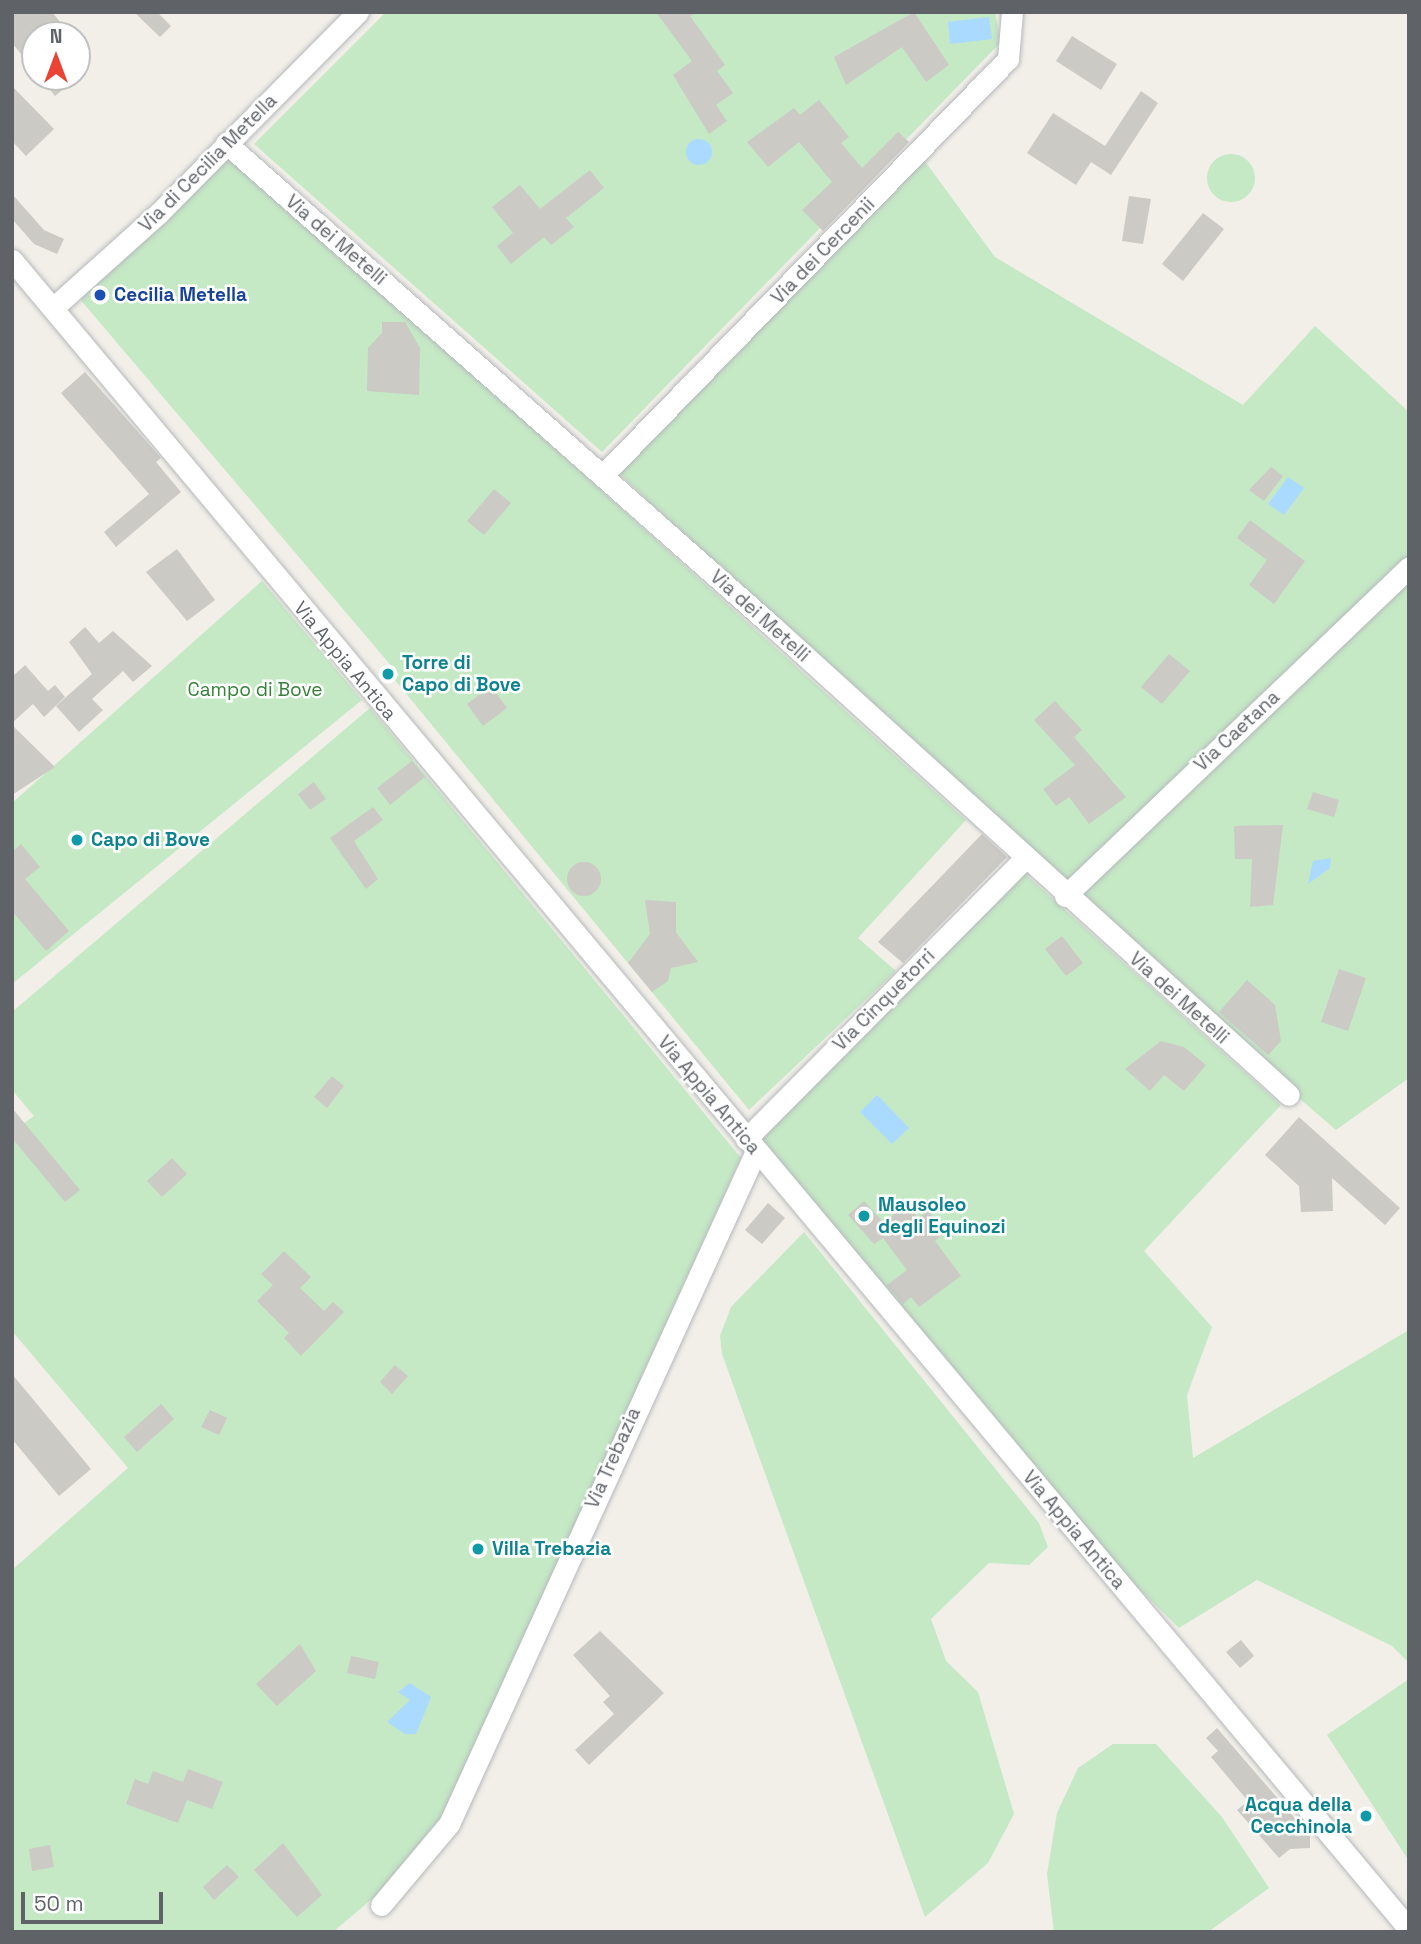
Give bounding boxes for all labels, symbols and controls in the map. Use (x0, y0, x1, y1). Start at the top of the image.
north arrow (21, 21, 91, 91)
text: N (50, 24, 62, 49)
street label: Via di Cecilia Metella (134, 89, 282, 237)
street label: Via dei Metelli (281, 190, 391, 290)
street label: Via dei Cercenii (766, 193, 880, 309)
place label: Cecilia Metella (114, 284, 247, 306)
marker: Cecilia Metella (92, 287, 108, 303)
street label: Via dei Metelli (705, 565, 815, 667)
street label: Via Appia Antica (289, 597, 401, 725)
place label: Torre di Capo di Bove (402, 652, 521, 696)
marker: Torre di Capo di Bove (380, 666, 396, 682)
park label: Campo di Bove (187, 679, 323, 701)
street label: Via Caetana (1190, 686, 1284, 776)
place label: Capo di Bove (91, 829, 210, 851)
marker: Capo di Bove (69, 832, 85, 848)
street label: Via Cinquetorri (828, 944, 940, 1056)
street label: Via dei Metelli (1124, 947, 1234, 1049)
street label: Via Appia Antica (653, 1031, 765, 1159)
place label: Mausoleo degli Equinozi (878, 1194, 1006, 1238)
marker: Mausoleo degli Equinozi (856, 1208, 872, 1224)
street label: Via Trebazia (580, 1404, 646, 1512)
street label: Via Appia Antica (1018, 1466, 1130, 1594)
place label: Villa Trebazia (492, 1538, 612, 1560)
marker: Villa Trebazia (470, 1541, 486, 1557)
place label: Acqua della Cecchinola (1245, 1794, 1352, 1838)
marker: Acqua della Cecchinola (1358, 1808, 1374, 1824)
scale bar (24, 1878, 166, 1922)
text: 50 m (34, 1890, 84, 1917)

